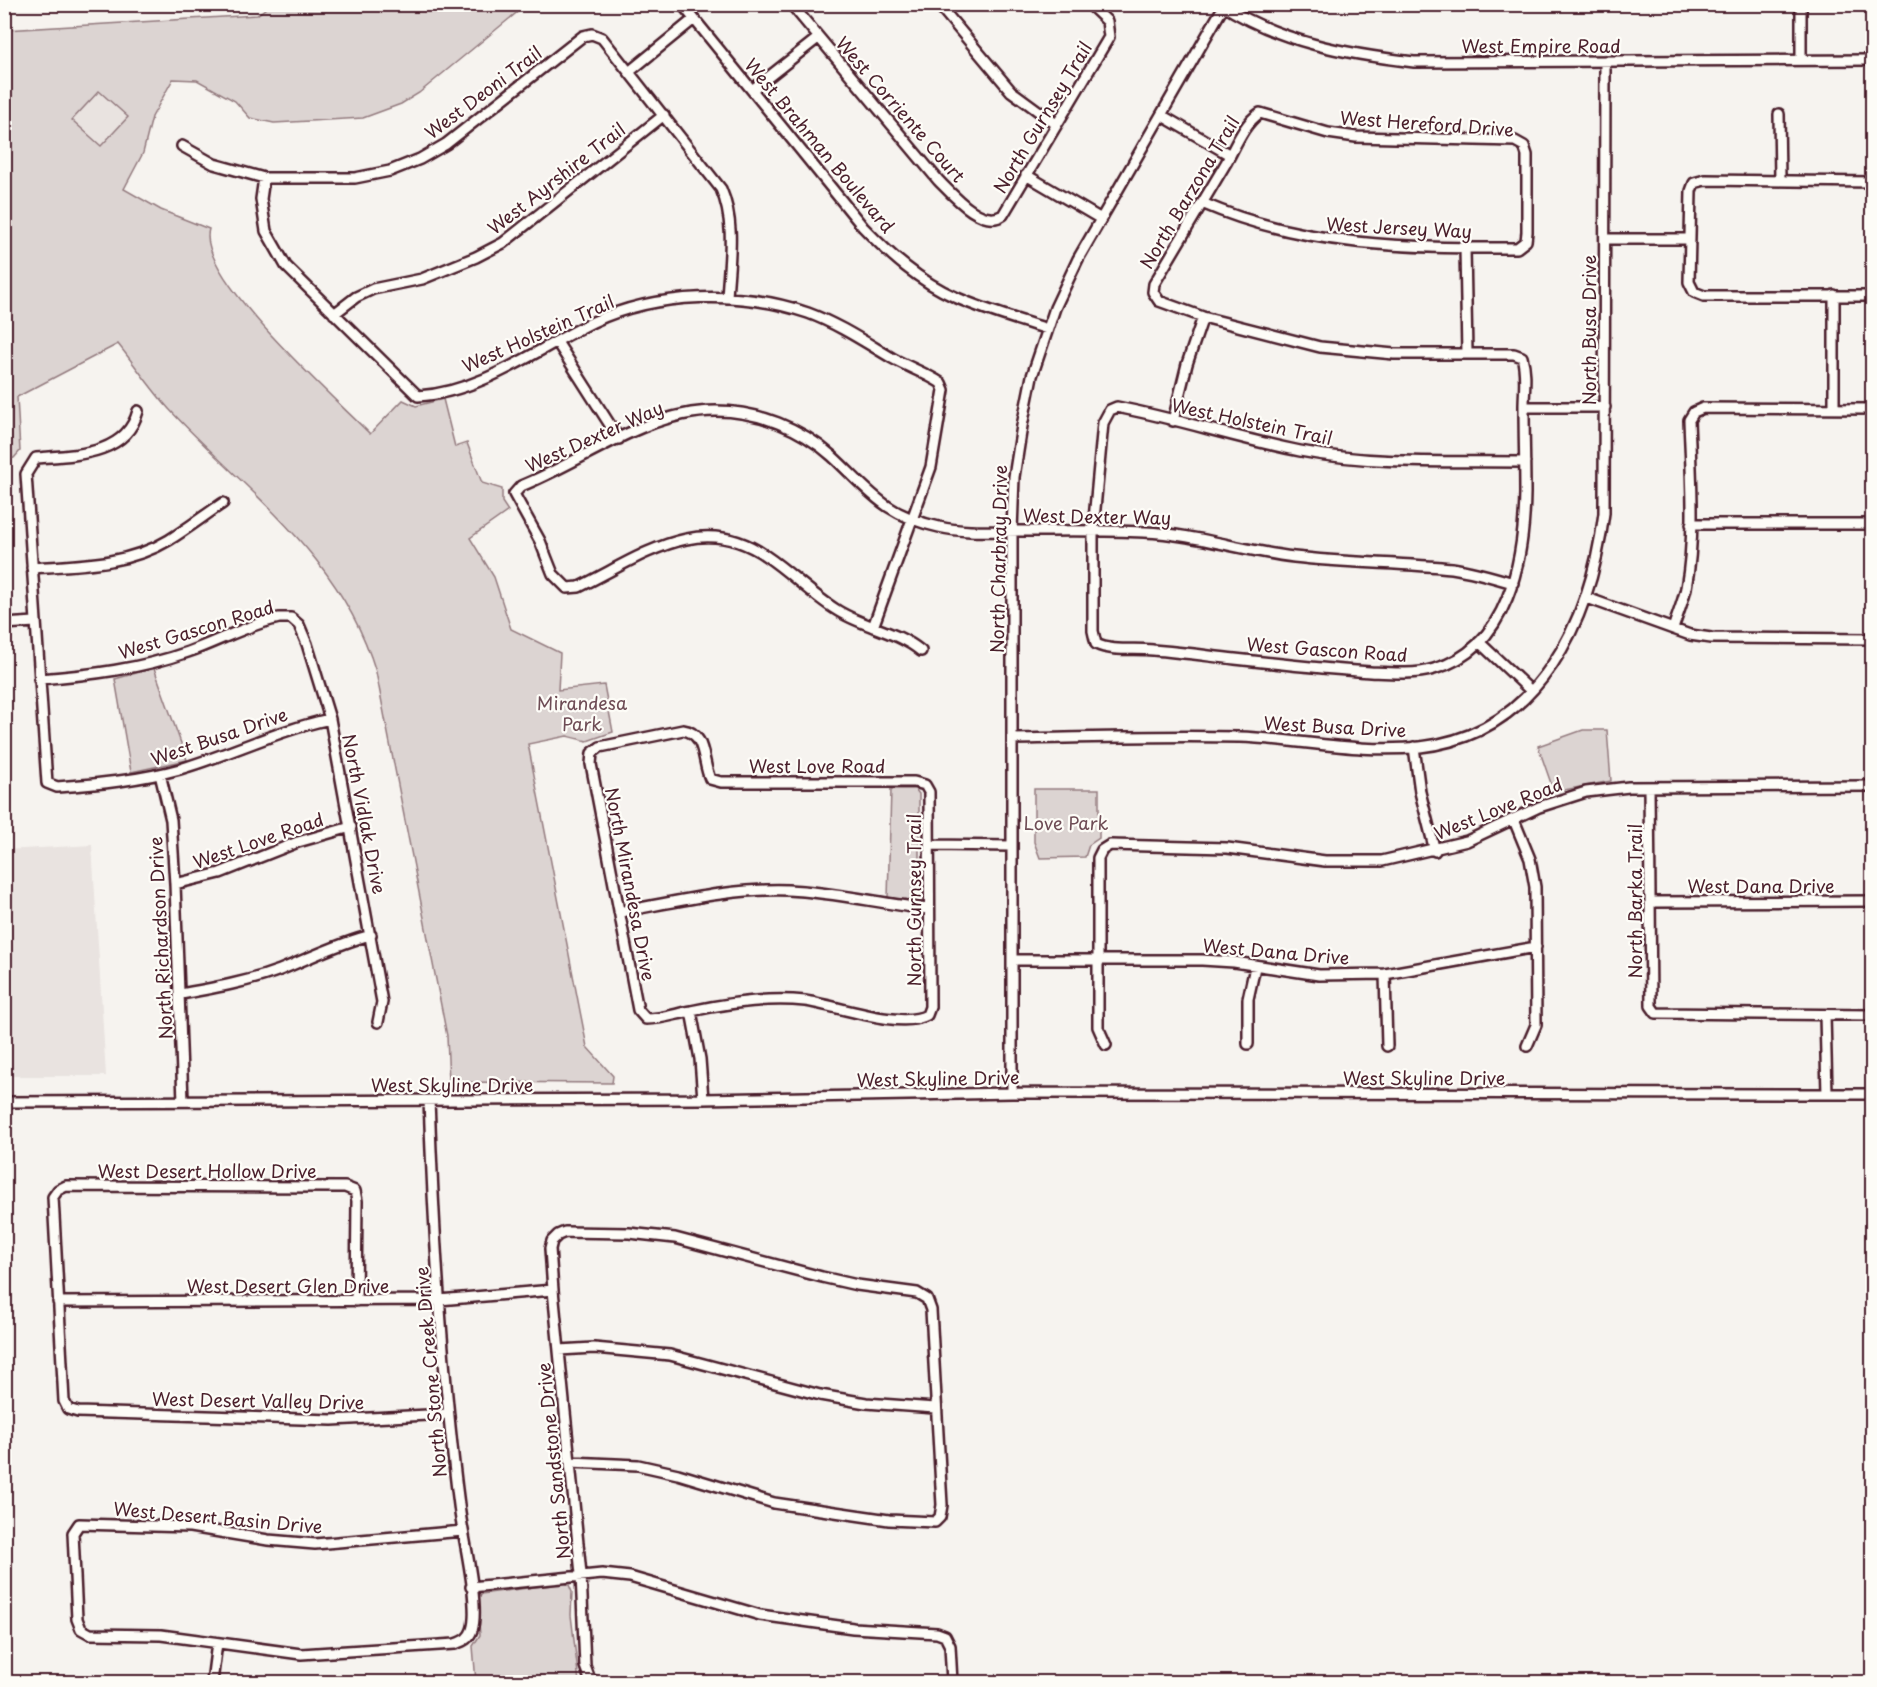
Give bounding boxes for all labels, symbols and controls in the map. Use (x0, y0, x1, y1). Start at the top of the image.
street label: West Corriente Court (830, 30, 972, 188)
street label: West Empire Road (1461, 32, 1621, 59)
street label: North Gurnsey Trail (986, 36, 1098, 198)
street label: West Deoni Trail (419, 39, 547, 145)
street label: West Brahman Boulevard (739, 52, 901, 238)
street label: West Hereford Drive (1339, 103, 1515, 143)
street label: North Barzona Trail (1133, 110, 1245, 274)
street label: West Ayrshire Trail (481, 116, 631, 240)
street label: West Jersey Way (1325, 210, 1473, 244)
street label: North Busa Drive (1575, 255, 1602, 405)
street label: West Holstein Trail (458, 287, 618, 379)
street label: West Holstein Trail (1169, 391, 1335, 451)
street label: West Dexter Way (521, 393, 667, 479)
street label: North Charbray Drive (983, 465, 1013, 653)
street label: West Dexter Way (1023, 501, 1171, 531)
street label: West Gascon Road (115, 593, 277, 665)
street label: West Gascon Road (1246, 630, 1408, 668)
park label: Mirandesa Park (537, 689, 628, 737)
street label: West Busa Drive (147, 700, 291, 772)
street label: West Busa Drive (1263, 709, 1407, 743)
street label: North Vidlak Drive (336, 732, 394, 897)
street label: West Love Road (749, 752, 885, 779)
street label: West Love Road (1430, 770, 1566, 846)
street label: North Mirandesa Drive (599, 785, 663, 983)
street label: West Love Road (189, 805, 327, 875)
park label: Love Park (1023, 809, 1109, 836)
street label: North Gurnsey Trail (900, 814, 927, 986)
street label: North Barka Trail (1621, 823, 1648, 979)
street label: North Richardson Drive (141, 836, 179, 1040)
street label: West Dana Drive (1687, 872, 1835, 899)
street label: West Dana Drive (1201, 931, 1351, 971)
street label: West Skyline Drive (856, 1063, 1020, 1093)
street label: West Skyline Drive (1343, 1064, 1505, 1091)
street label: West Skyline Drive (371, 1071, 533, 1098)
street label: West Desert Hollow Drive (97, 1157, 317, 1184)
street label: North Stone Creek Drive (407, 1265, 453, 1479)
street label: West Desert Glen Drive (187, 1272, 389, 1299)
street label: North Sandstone Drive (529, 1361, 577, 1561)
street label: West Desert Valley Drive (152, 1385, 364, 1415)
street label: West Desert Basin Drive (112, 1494, 324, 1540)

